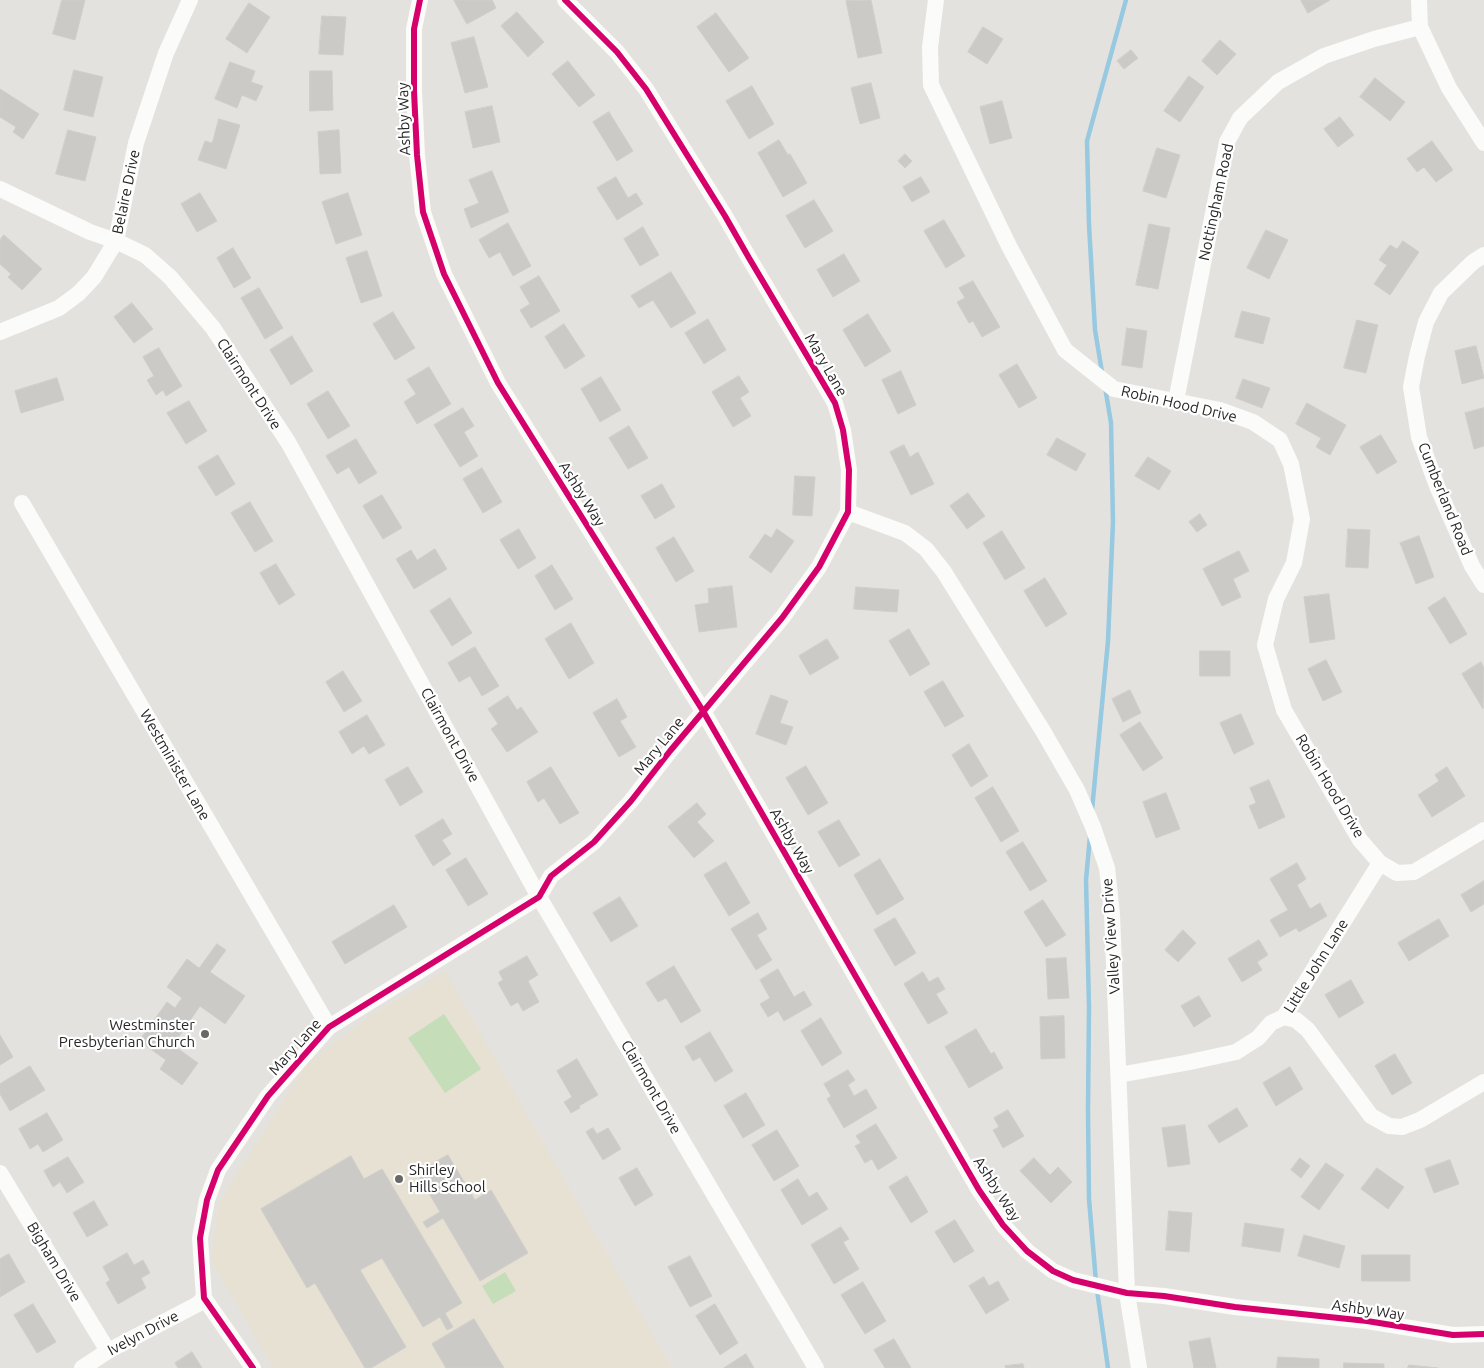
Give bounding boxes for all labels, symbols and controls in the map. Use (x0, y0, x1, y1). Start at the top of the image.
street label: Ashby Way (394, 82, 414, 156)
street label: Nottingham Road (1195, 142, 1237, 262)
street label: Belaire Drive (108, 148, 144, 236)
street label: Mary Lane (801, 330, 851, 400)
street label: Clairmont Drive (213, 335, 285, 433)
street label: Robin Hood Drive (1119, 382, 1239, 426)
street label: Cumberland Road (1414, 440, 1476, 558)
street label: Ashby Way (555, 458, 609, 530)
street label: Clairmont Drive (417, 685, 483, 785)
street label: Westminister Lane (136, 706, 214, 824)
street label: Mary Lane (630, 713, 688, 779)
street label: Robin Hood Drive (1292, 731, 1368, 841)
street label: Ashby Way (766, 805, 818, 877)
street label: Valley View Drive (1098, 877, 1124, 995)
street label: Little John Lane (1280, 916, 1352, 1016)
street label: Mary Lane (265, 1015, 325, 1079)
place label: Westminster Presbyterian Church (59, 1016, 195, 1051)
marker: Westminster Presbyterian Church (199, 1028, 211, 1040)
street label: Clairmont Drive (617, 1037, 685, 1137)
street label: Ashby Way (970, 1154, 1024, 1224)
place label: Shirley Hills School (409, 1161, 486, 1196)
marker: Shirley Hills School (393, 1173, 405, 1185)
street label: Bigham Drive (23, 1219, 85, 1305)
street label: Ashby Way (1331, 1296, 1405, 1324)
street label: Ivelyn Drive (104, 1307, 182, 1359)

